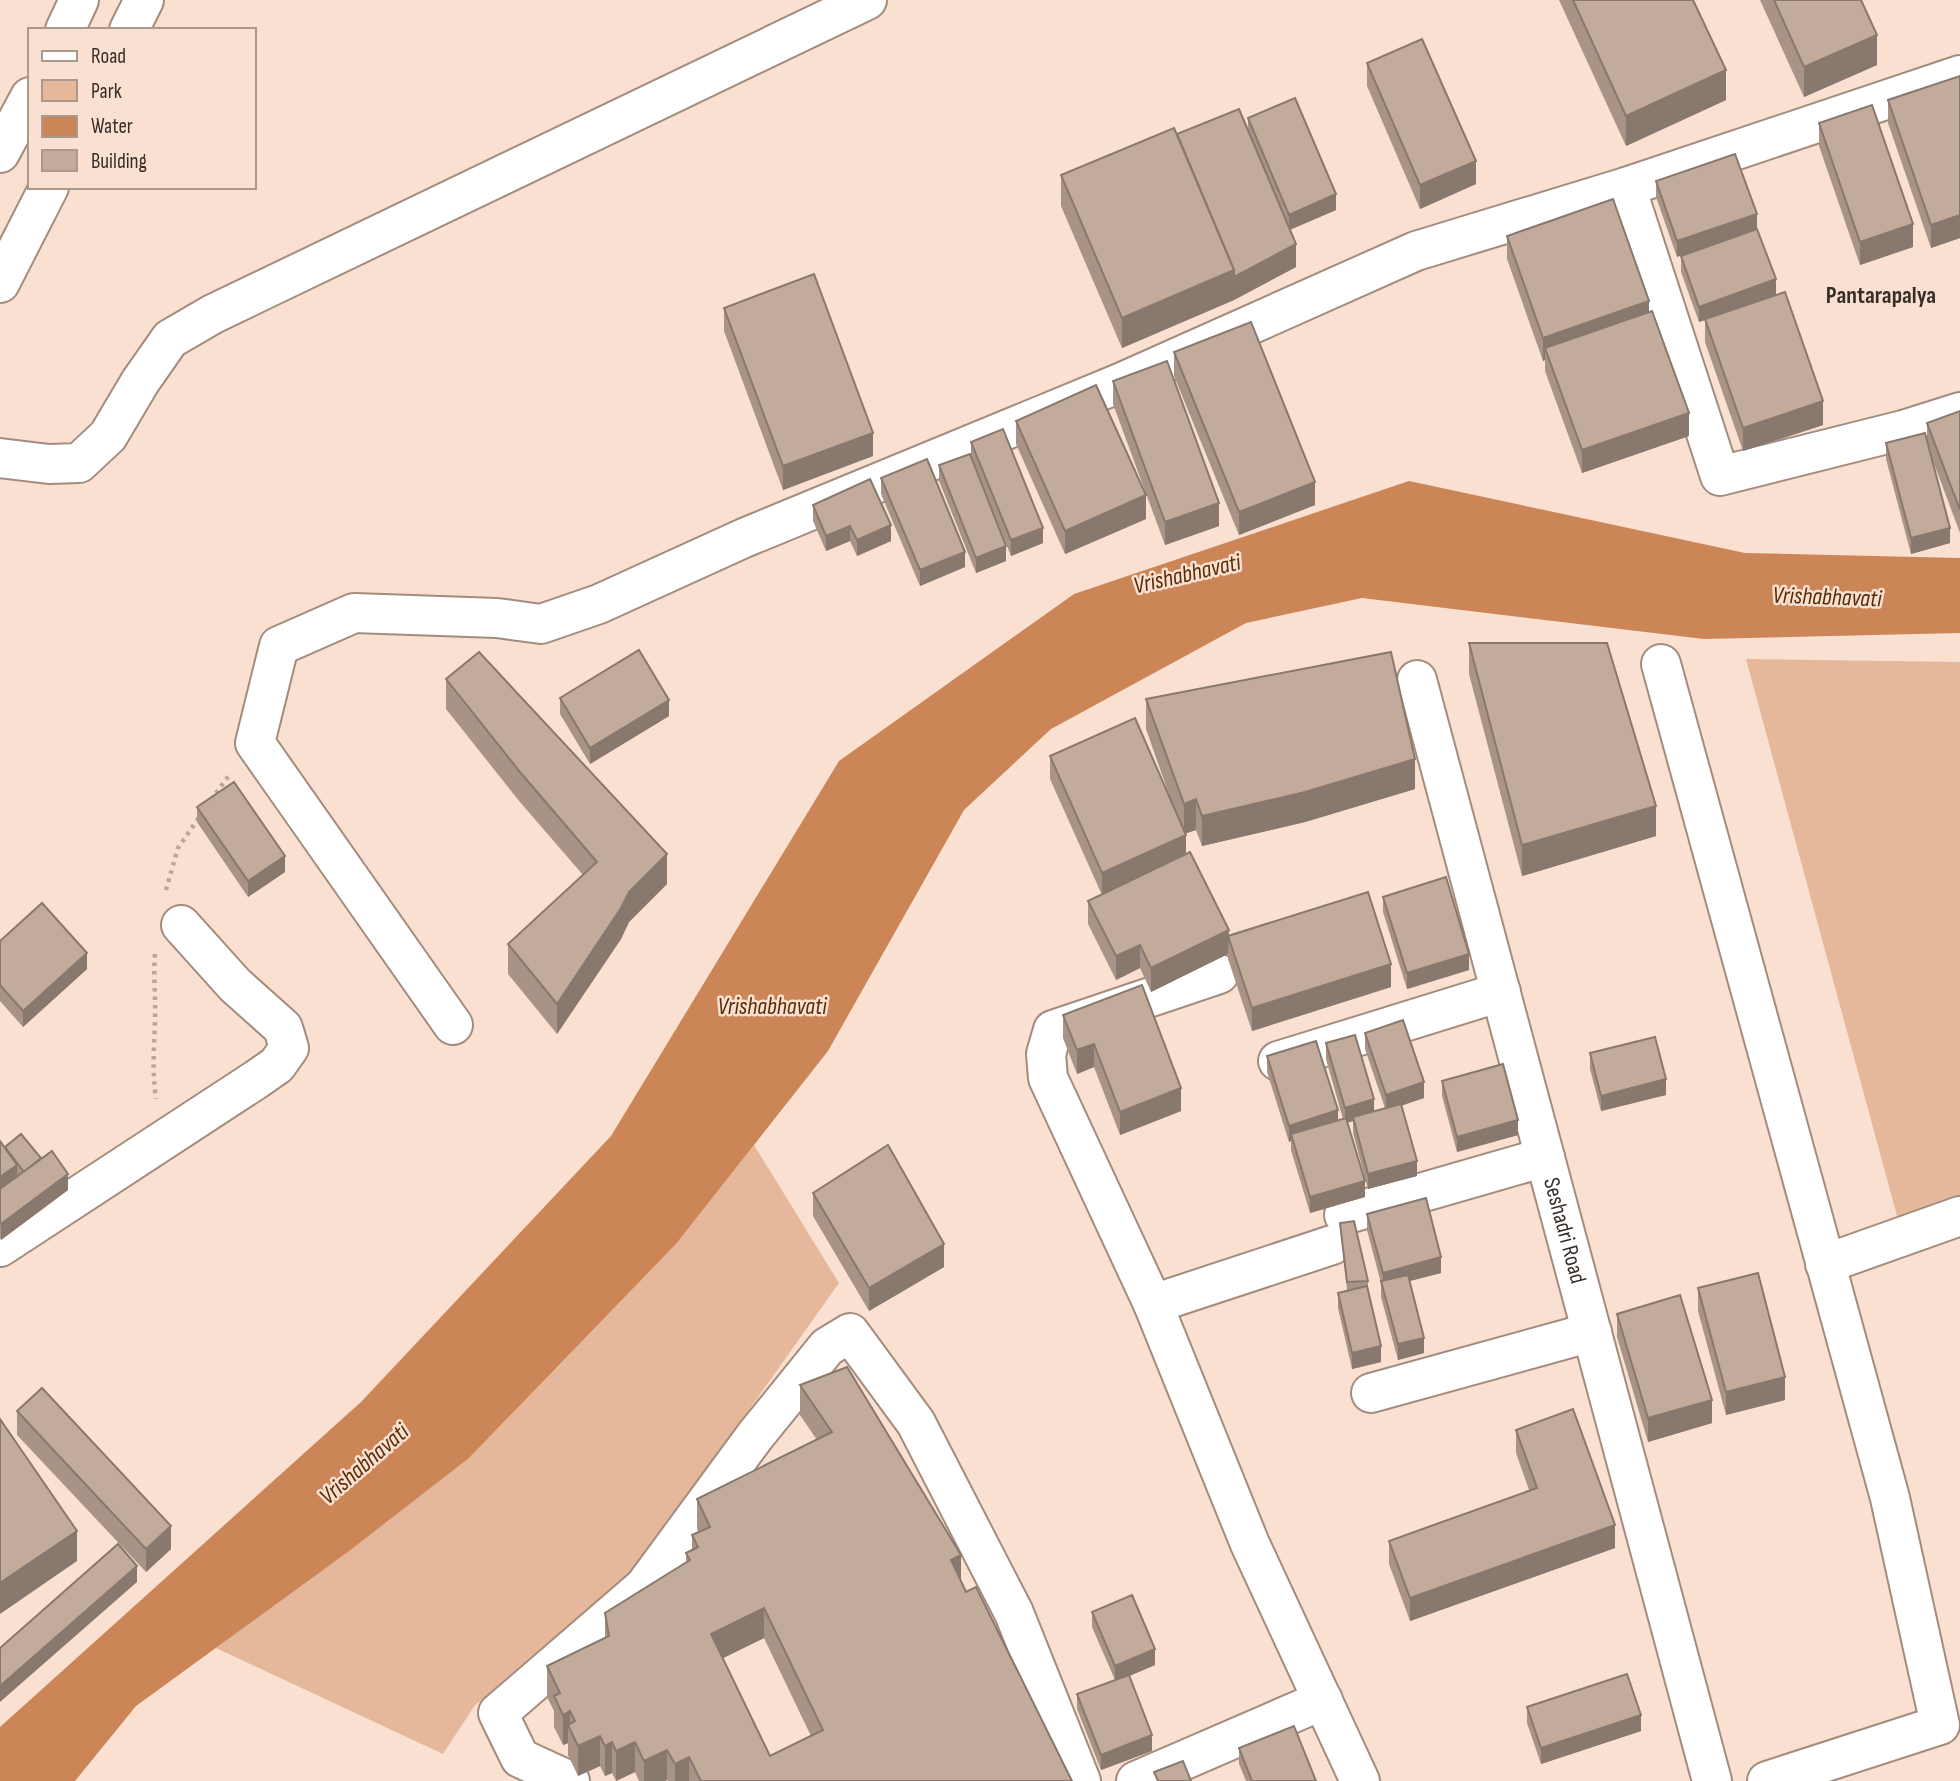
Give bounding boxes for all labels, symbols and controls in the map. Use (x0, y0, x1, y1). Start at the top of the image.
legend (28, 28, 256, 189)
text: Road (91, 44, 126, 69)
text: Park (91, 79, 122, 104)
text: Water (91, 114, 133, 139)
text: Building (91, 149, 147, 174)
district label: Pantarapalya (1826, 281, 1936, 310)
water label: Vrishabhavati (1131, 547, 1244, 600)
water label: Vrishabhavati (1772, 581, 1883, 613)
water label: Vrishabhavati (717, 992, 827, 1021)
street label: Seshadri Road (1537, 1175, 1592, 1287)
water label: Vrishabhavati (313, 1417, 415, 1511)

